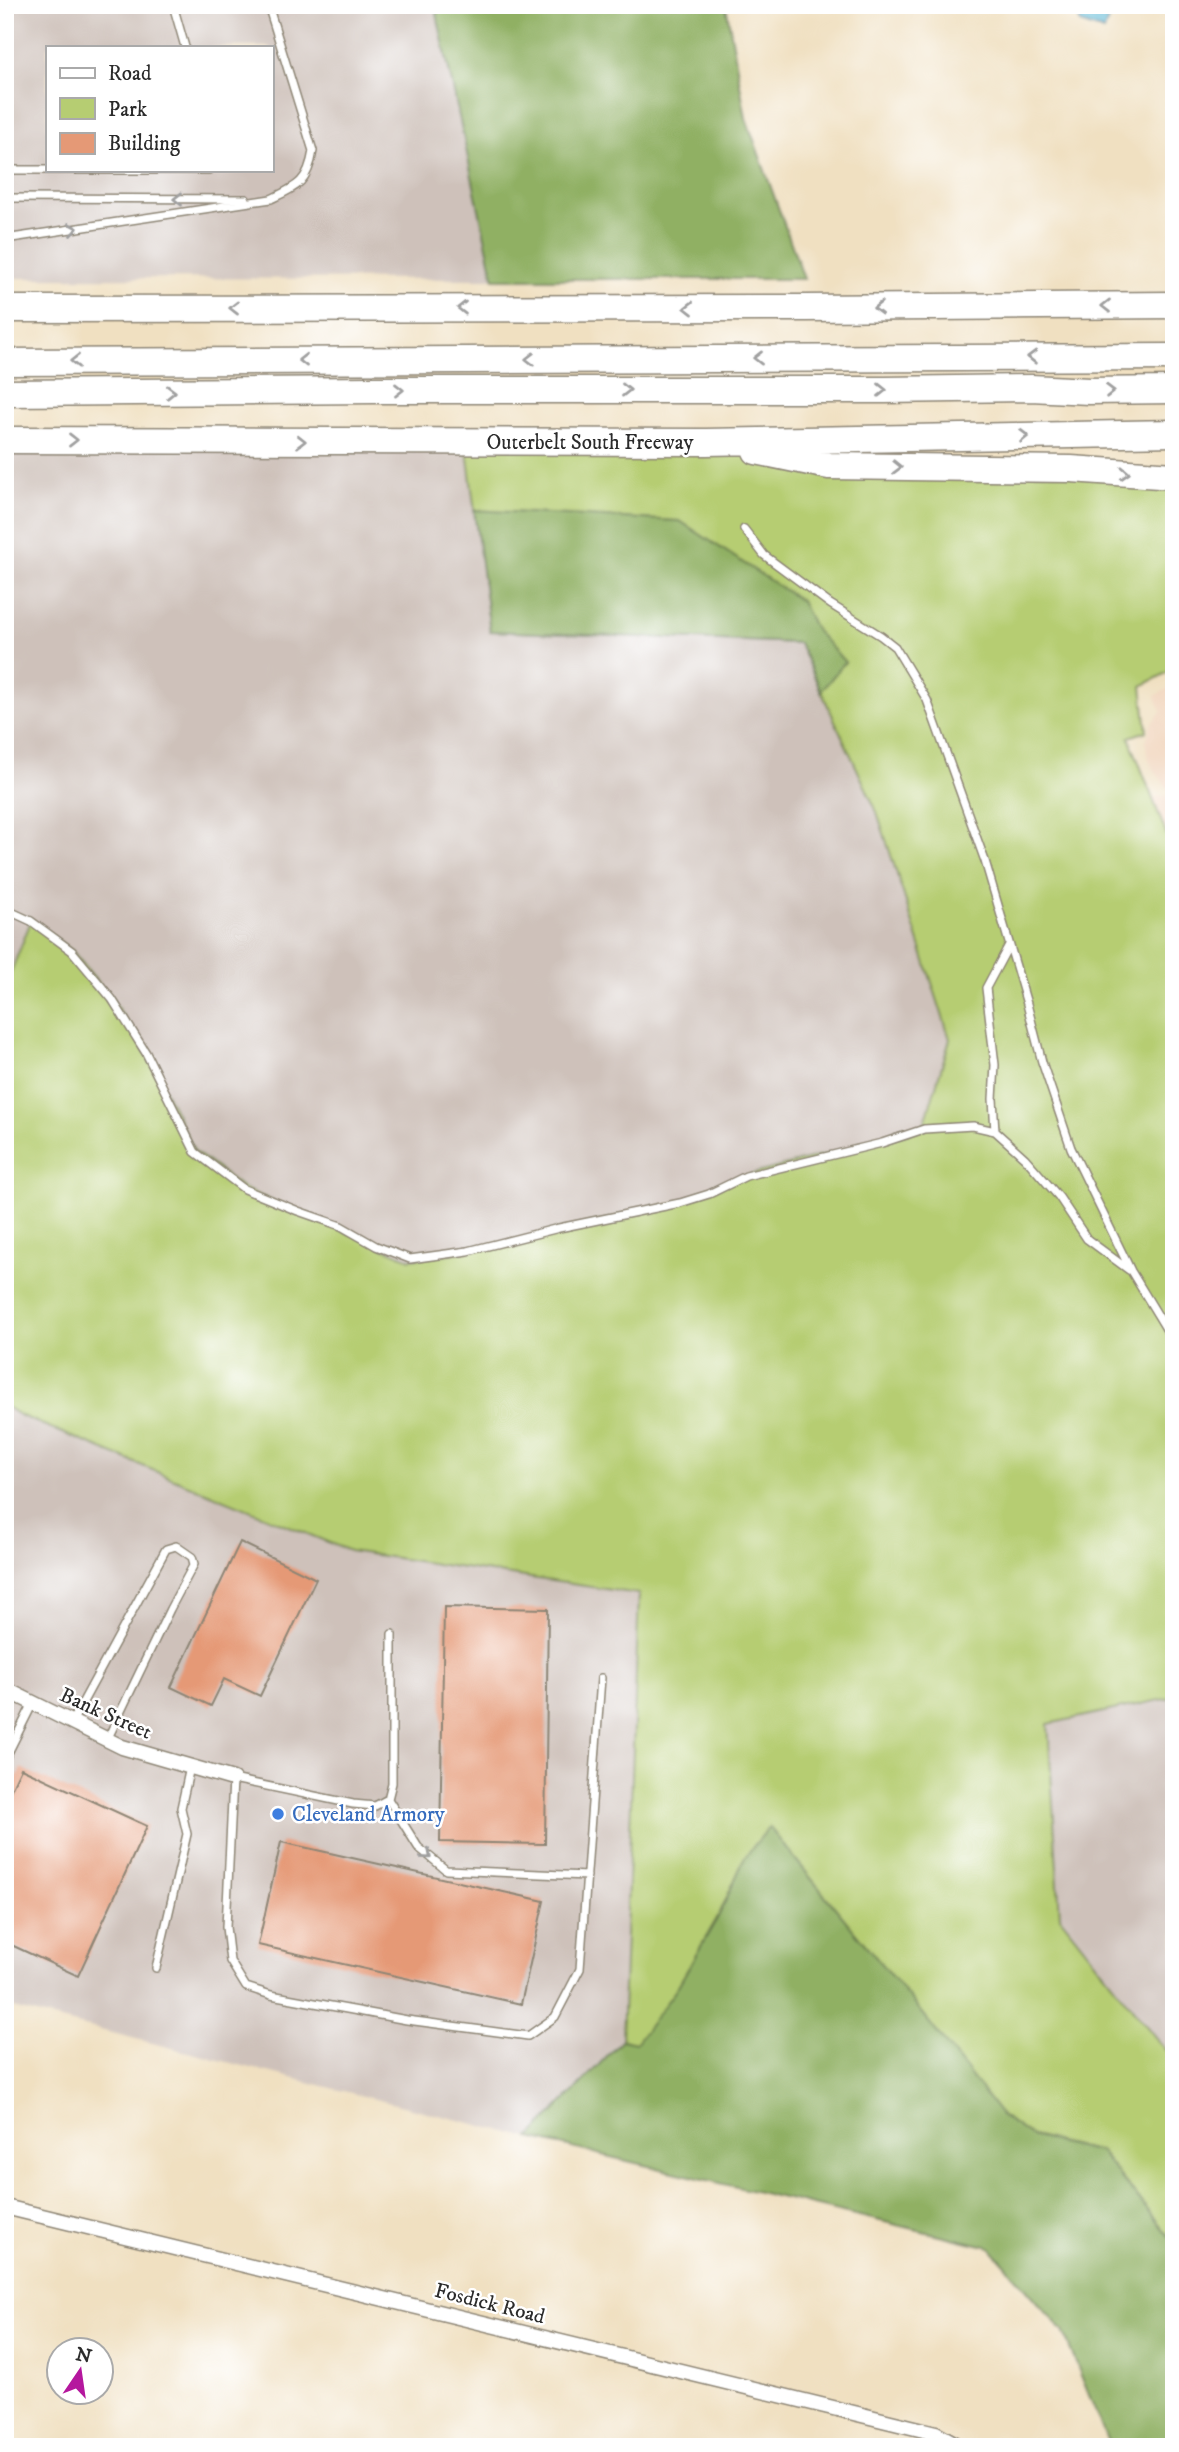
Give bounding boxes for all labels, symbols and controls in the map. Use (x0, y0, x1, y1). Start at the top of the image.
legend (46, 46, 273, 172)
text: Road (108, 61, 152, 87)
text: Park (108, 97, 148, 123)
text: Building (108, 131, 181, 157)
one-way arrow (172, 191, 183, 207)
one-way arrow (67, 222, 79, 237)
one-way arrow (1100, 298, 1110, 314)
one-way arrow (228, 300, 239, 316)
one-way arrow (456, 300, 466, 316)
one-way arrow (683, 300, 694, 316)
one-way arrow (872, 300, 883, 315)
one-way arrow (1026, 349, 1037, 365)
one-way arrow (524, 351, 535, 367)
one-way arrow (752, 351, 763, 366)
one-way arrow (297, 352, 307, 368)
one-way arrow (69, 353, 80, 369)
one-way arrow (394, 382, 405, 398)
one-way arrow (622, 382, 632, 398)
one-way arrow (877, 382, 888, 398)
one-way arrow (1104, 383, 1115, 398)
one-way arrow (167, 384, 177, 400)
one-way arrow (1019, 428, 1030, 444)
street label: Outerbelt South Freeway (486, 430, 695, 456)
one-way arrow (69, 432, 79, 448)
one-way arrow (296, 433, 307, 449)
one-way arrow (893, 459, 903, 475)
one-way arrow (1120, 465, 1131, 480)
street label: Bank Street (56, 1682, 156, 1746)
place label: Cleveland Armory (292, 1802, 446, 1828)
marker: Cleveland Armory (270, 1806, 286, 1822)
one-way arrow (419, 1847, 432, 1859)
street label: Fosdick Road (432, 2278, 548, 2330)
north arrow (46, 2336, 116, 2406)
text: N (73, 2343, 94, 2369)

